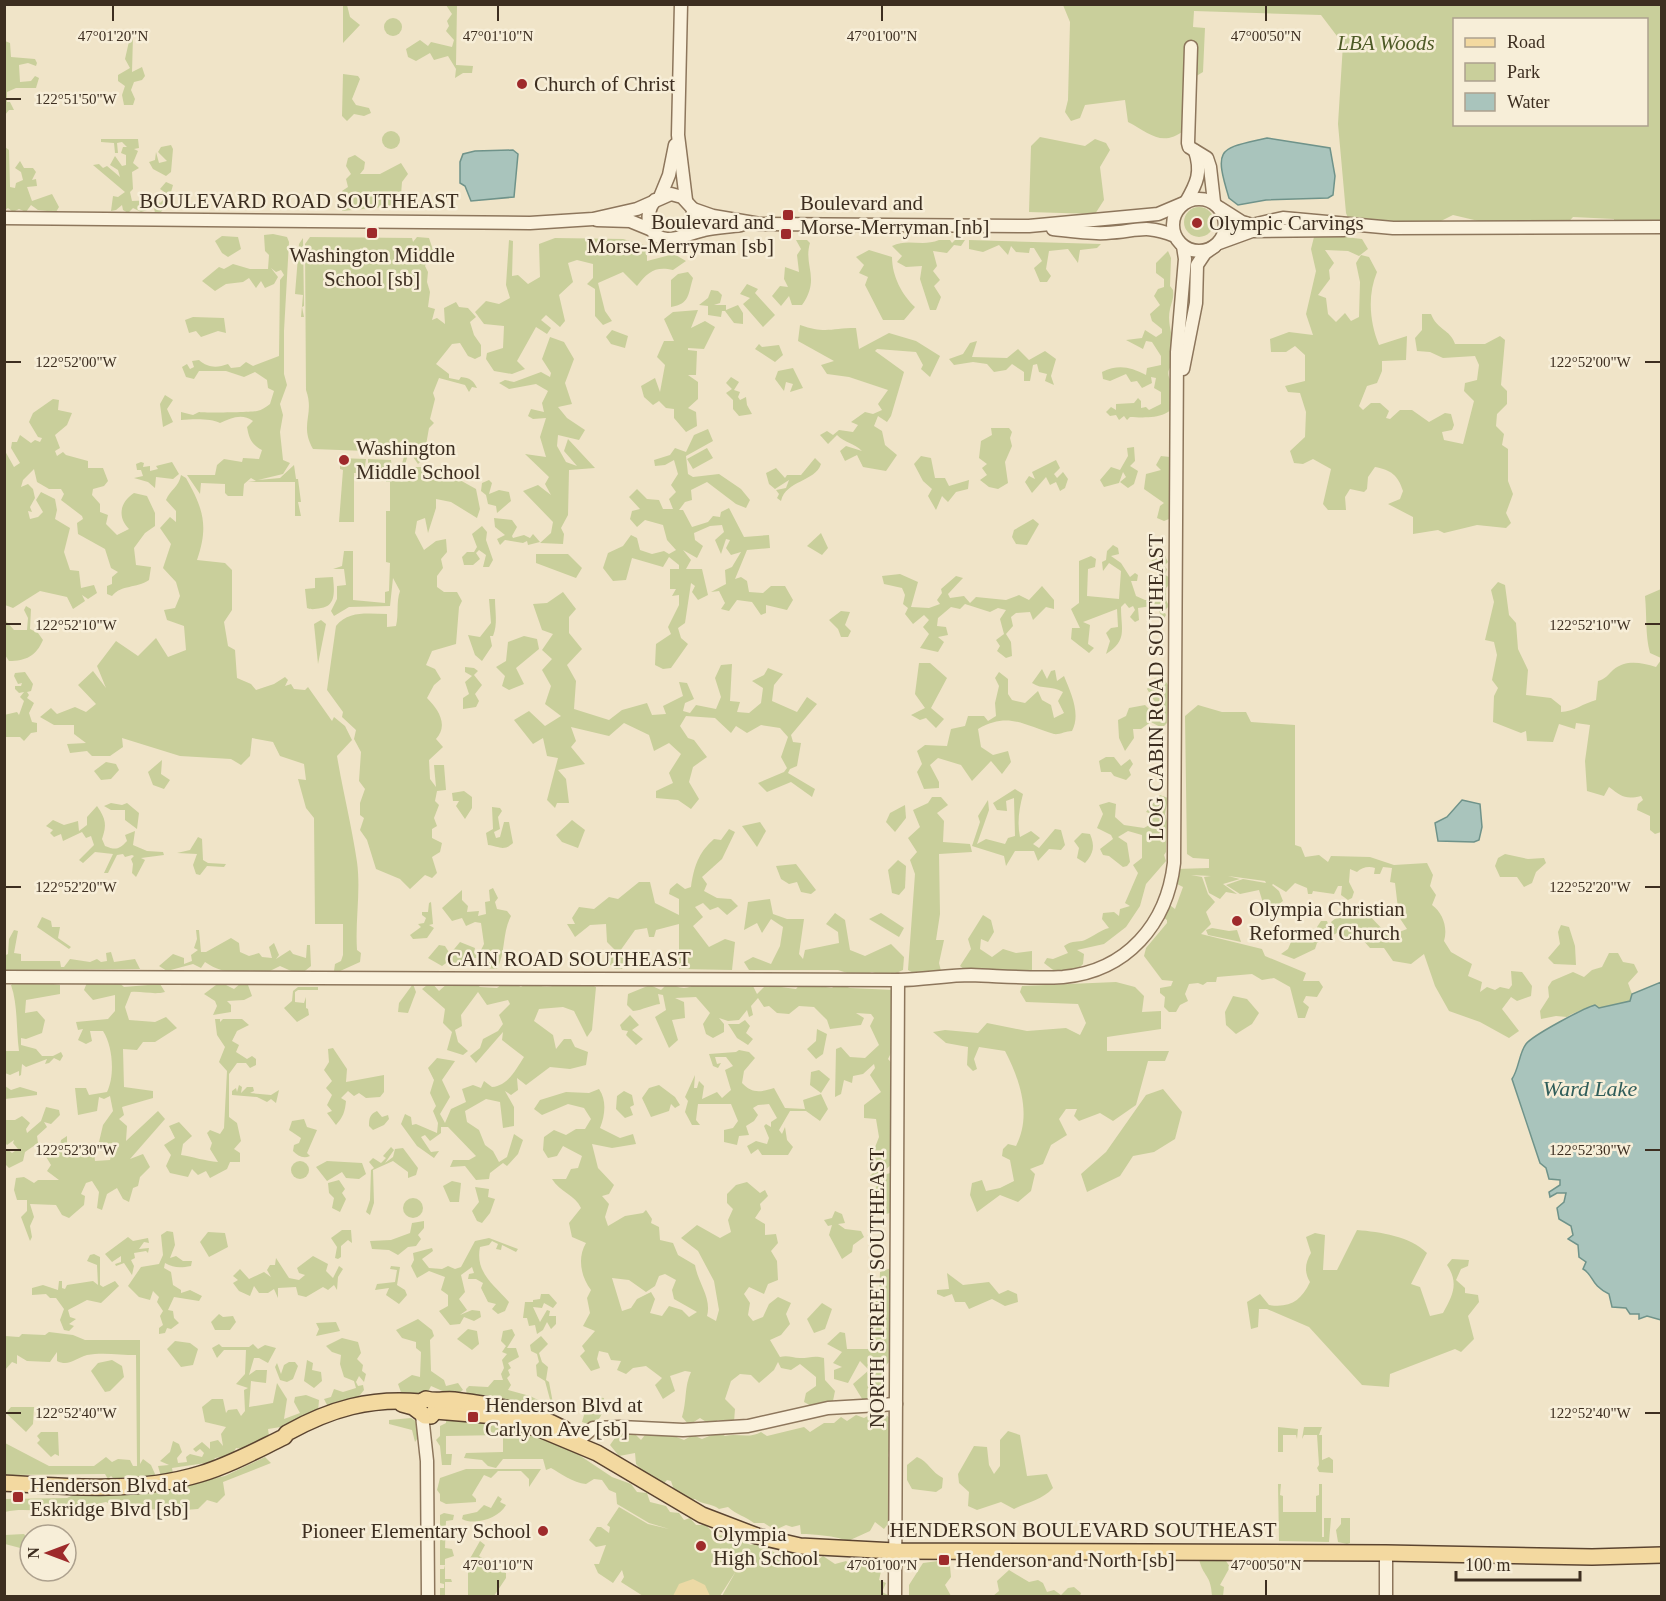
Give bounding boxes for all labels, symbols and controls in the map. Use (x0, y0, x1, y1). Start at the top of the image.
legend (1453, 18, 1648, 126)
text: 47°01'20"N (78, 28, 148, 44)
text: 47°01'10"N (463, 28, 533, 44)
text: 47°01'00"N (847, 28, 917, 44)
text: 47°00'50"N (1231, 28, 1301, 44)
park label: LBA Woods (1336, 31, 1435, 55)
text: Road (1507, 32, 1545, 52)
text: Park (1507, 62, 1540, 82)
place label: Church of Christ (534, 72, 675, 96)
marker: Church of Christ (515, 77, 529, 91)
text: 122°51'50"W (35, 91, 118, 107)
text: Water (1507, 92, 1550, 112)
street label: BOULEVARD ROAD SOUTHEAST (139, 189, 459, 213)
place label: Boulevard and Morse-Merryman [nb] (800, 191, 990, 239)
marker: Boulevard and Morse-Merryman [nb] (781, 208, 795, 222)
place label: Boulevard and Morse-Merryman [sb] (587, 210, 775, 258)
place label: Olympic Carvings (1209, 211, 1364, 235)
marker: Olympic Carvings (1190, 216, 1204, 230)
marker: Washington Middle School [sb] (365, 226, 379, 240)
marker: Boulevard and Morse-Merryman [sb] (779, 227, 793, 241)
place label: Washington Middle School [sb] (289, 243, 455, 291)
text: 122°52'00"W (35, 354, 118, 370)
text: 122°52'00"W (1549, 354, 1632, 370)
place label: Washington Middle School (356, 436, 480, 484)
marker: Washington Middle School (337, 453, 351, 467)
street label: LOG CABIN ROAD SOUTHEAST (1144, 534, 1168, 840)
text: 122°52'10"W (35, 617, 118, 633)
text: 122°52'10"W (1549, 617, 1632, 633)
text: 122°52'20"W (35, 879, 118, 895)
text: 122°52'20"W (1549, 879, 1632, 895)
place label: Olympia Christian Reformed Church (1249, 897, 1405, 945)
marker: Olympia Christian Reformed Church (1230, 914, 1244, 928)
street label: CAIN ROAD SOUTHEAST (447, 947, 691, 971)
water label: Ward Lake (1543, 1076, 1637, 1101)
text: 122°52'30"W (35, 1142, 118, 1158)
text: 122°52'30"W (1549, 1142, 1632, 1158)
street label: NORTH STREET SOUTHEAST (865, 1147, 889, 1428)
place label: Henderson Blvd at Carlyon Ave [sb] (485, 1393, 643, 1441)
text: 122°52'40"W (35, 1405, 118, 1421)
text: 122°52'40"W (1549, 1405, 1632, 1421)
marker: Henderson Blvd at Carlyon Ave [sb] (466, 1410, 480, 1424)
place label: Henderson Blvd at Eskridge Blvd [sb] (30, 1473, 189, 1521)
marker: Henderson Blvd at Eskridge Blvd [sb] (11, 1490, 25, 1504)
street label: HENDERSON BOULEVARD SOUTHEAST (890, 1518, 1277, 1542)
place label: Pioneer Elementary School (301, 1519, 531, 1543)
place label: Olympia High School (713, 1522, 819, 1570)
north arrow (18, 1523, 78, 1583)
marker: Pioneer Elementary School (536, 1524, 550, 1538)
marker: Olympia High School (694, 1539, 708, 1553)
scale bar (1456, 1544, 1580, 1582)
text: N (25, 1547, 42, 1559)
place label: Henderson and North [sb] (956, 1548, 1175, 1572)
marker: Henderson and North [sb] (937, 1553, 951, 1567)
text: 100 m (1465, 1555, 1511, 1575)
text: 47°01'10"N (463, 1557, 533, 1573)
text: 47°01'00"N (847, 1557, 917, 1573)
text: 47°00'50"N (1231, 1557, 1301, 1573)

